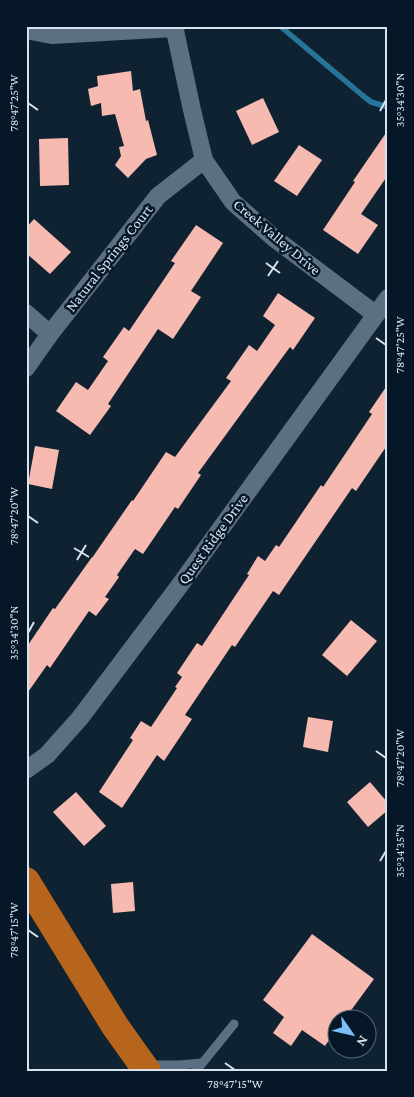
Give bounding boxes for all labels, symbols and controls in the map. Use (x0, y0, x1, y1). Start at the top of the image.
text: 35°34'30"N (393, 73, 407, 127)
text: 78°47'25"W (7, 75, 21, 131)
street label: Creek Valley Drive (230, 196, 324, 279)
street label: Natural Springs Court (62, 201, 157, 315)
text: 78°47'25"W (393, 317, 407, 373)
text: 78°47'20"W (7, 487, 21, 545)
street label: Quest Ridge Drive (175, 490, 252, 588)
text: 35°34'30"N (7, 606, 21, 660)
text: 78°47'20"W (393, 729, 407, 787)
text: 35°34'35"N (393, 824, 407, 878)
text: 78°47'15"W (7, 902, 21, 958)
north arrow (326, 1010, 376, 1060)
text: N (353, 1033, 372, 1050)
text: 78°47'15"W (207, 1077, 263, 1091)

